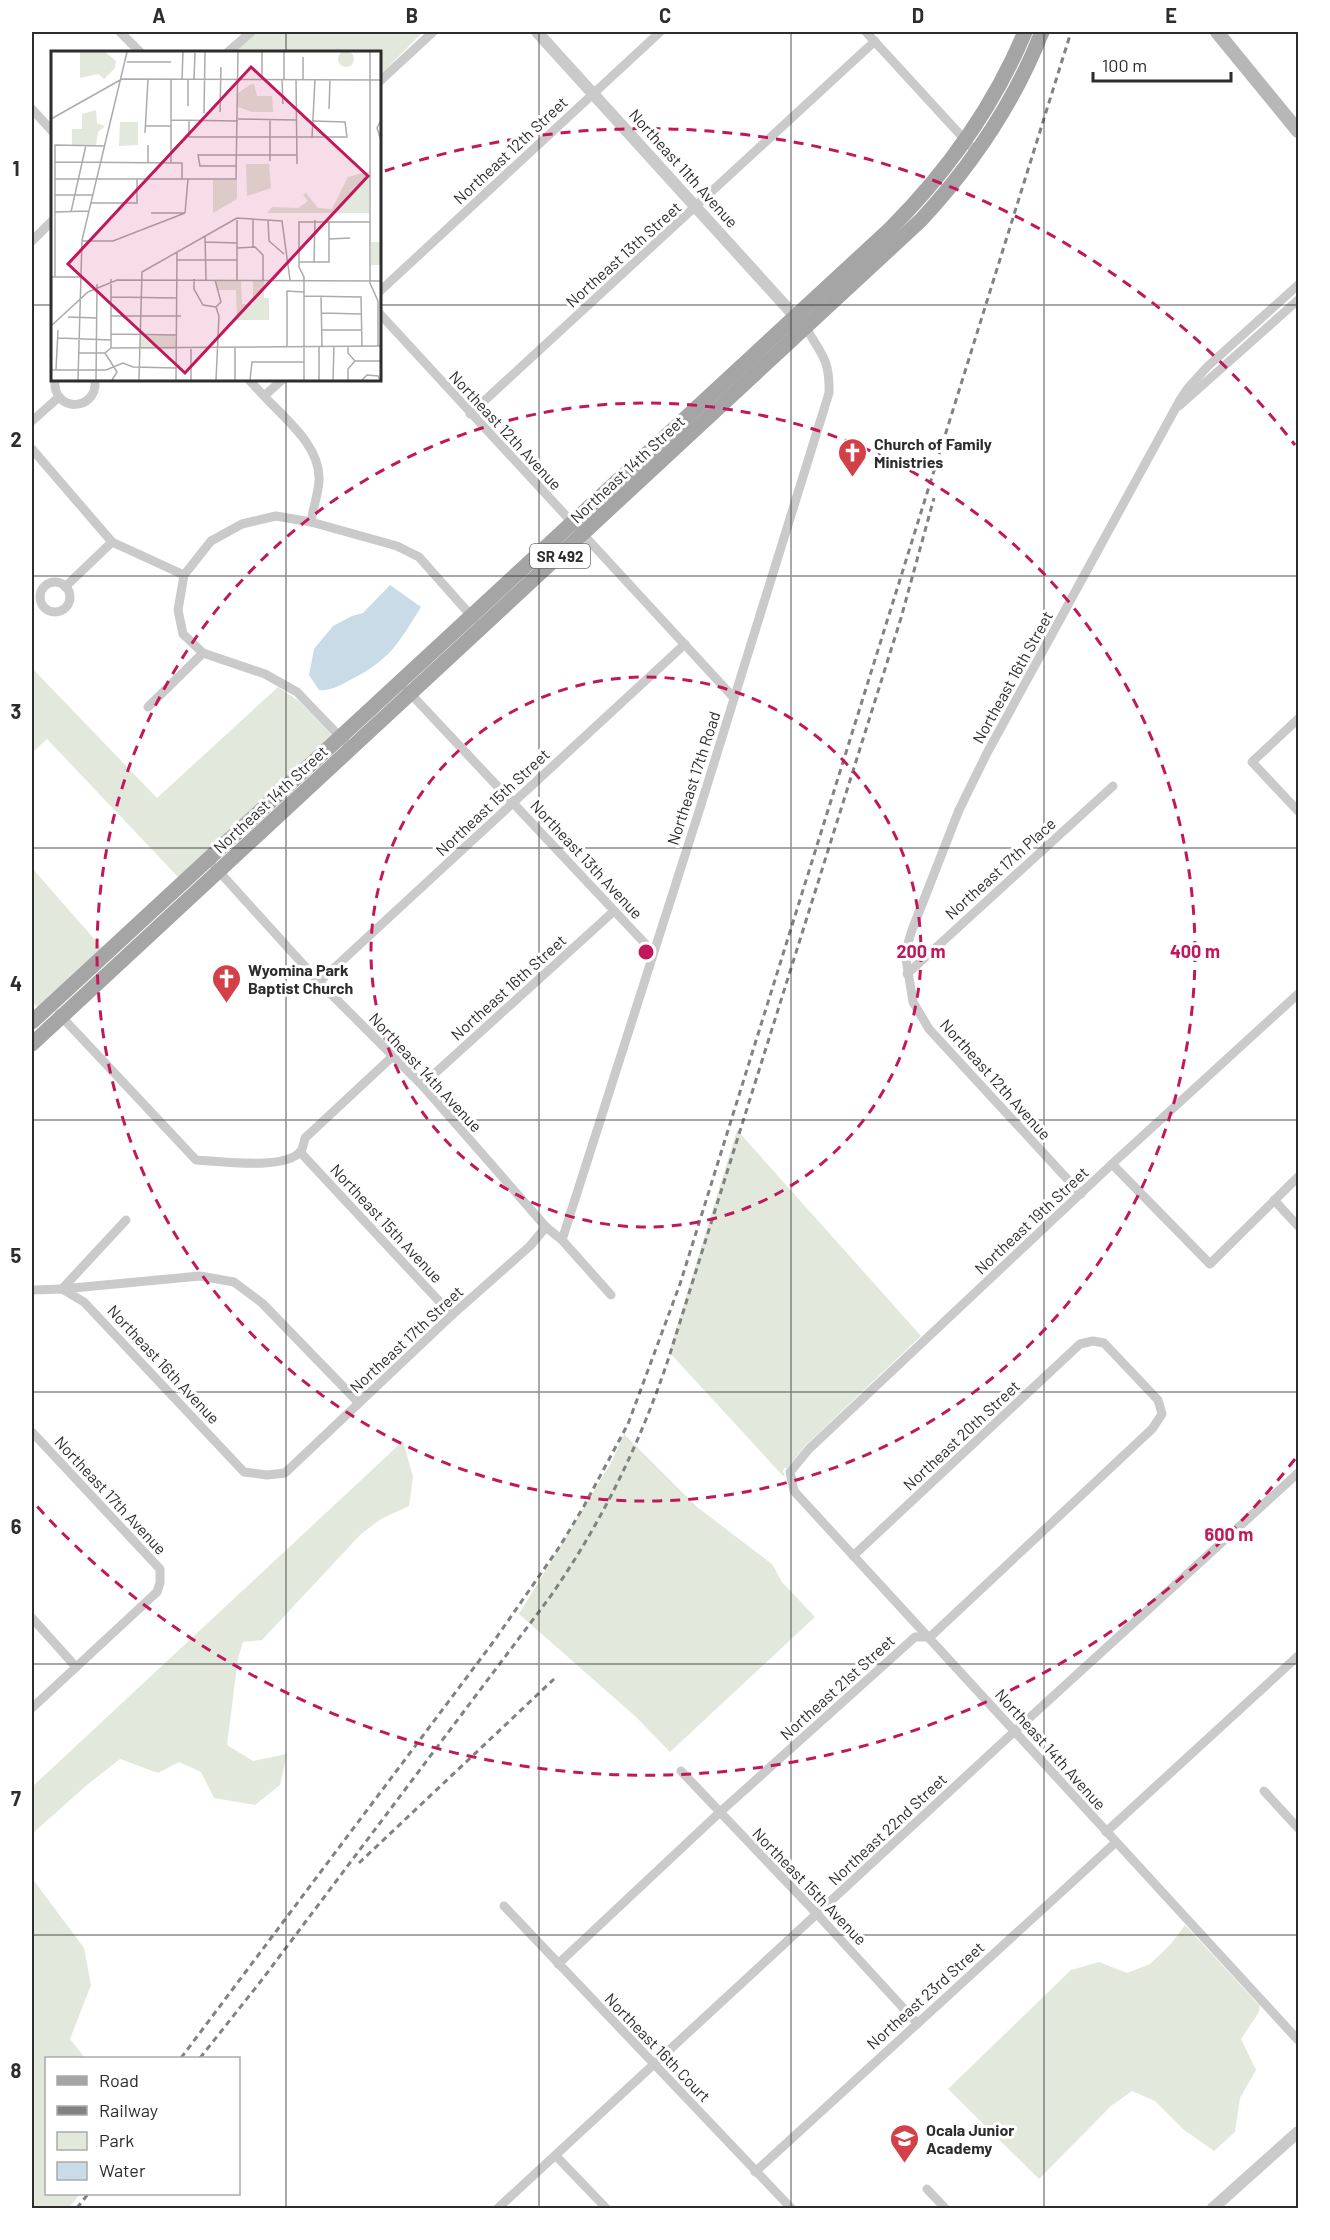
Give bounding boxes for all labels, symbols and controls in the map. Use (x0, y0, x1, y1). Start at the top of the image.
text: A (152, 3, 166, 27)
text: B (406, 3, 418, 27)
text: C (659, 3, 671, 27)
text: D (912, 3, 924, 27)
text: E (1165, 3, 1177, 27)
scale bar (1093, 45, 1231, 83)
inset map (51, 51, 381, 381)
text: 100 m (1102, 54, 1147, 76)
street label: Northeast 12th Street (449, 92, 571, 208)
street label: Northeast 11th Avenue (626, 105, 742, 231)
text: 1 (12, 156, 20, 180)
street label: Northeast 13th Street (561, 197, 685, 311)
street label: Northeast 12th Avenue (446, 367, 566, 493)
street label: Northeast 14th Street (566, 411, 688, 527)
text: 2 (10, 427, 22, 451)
place label: Church of Family Ministries (874, 434, 992, 471)
church icon: Church of Family Ministries (837, 436, 869, 478)
road number: SR 492 (530, 544, 590, 568)
street label: Northeast 16th Street (968, 607, 1056, 747)
text: 3 (11, 699, 21, 723)
street label: Northeast 17th Road (662, 709, 724, 847)
street label: Northeast 14th Street (209, 741, 331, 857)
street label: Northeast 15th Street (431, 744, 553, 860)
street label: Northeast 13th Avenue (527, 796, 647, 922)
street label: Northeast 17th Place (941, 813, 1059, 923)
street label: Northeast 16th Street (446, 930, 570, 1044)
text: 200 m (896, 940, 946, 962)
text: 400 m (1170, 940, 1220, 962)
centre of rings (636, 942, 656, 962)
place label: Wyomina Park Baptist Church (248, 960, 353, 997)
church icon: Wyomina Park Baptist Church (211, 962, 243, 1004)
text: 4 (10, 971, 22, 995)
street label: Northeast 14th Avenue (366, 1008, 486, 1136)
street label: Northeast 12th Avenue (937, 1015, 1055, 1143)
street label: Northeast 15th Avenue (327, 1160, 447, 1286)
street label: Northeast 19th Street (970, 1162, 1092, 1278)
text: 5 (11, 1243, 22, 1267)
street label: Northeast 17th Street (345, 1282, 467, 1396)
street label: Northeast 16th Avenue (104, 1301, 224, 1427)
street label: Northeast 20th Street (899, 1376, 1023, 1494)
street label: Northeast 17th Avenue (51, 1432, 171, 1558)
text: 6 (11, 1514, 22, 1538)
text: 600 m (1205, 1523, 1253, 1545)
street label: Northeast 21st Street (776, 1631, 898, 1743)
street label: Northeast 14th Avenue (992, 1685, 1110, 1813)
street label: Northeast 22nd Street (824, 1769, 950, 1889)
text: 7 (11, 1786, 21, 1810)
street label: Northeast 15th Avenue (749, 1823, 871, 1949)
street label: Northeast 23rd Street (862, 1937, 988, 2053)
street label: Northeast 16th Court (601, 1989, 715, 2105)
legend (45, 2057, 240, 2195)
text: 8 (11, 2058, 22, 2082)
text: Road (99, 2069, 139, 2091)
text: Railway (99, 2099, 158, 2121)
place label: Ocala Junior Academy (926, 2120, 1014, 2157)
school or university icon: Ocala Junior Academy (889, 2122, 921, 2164)
text: Park (99, 2129, 134, 2151)
text: Water (99, 2159, 146, 2181)

